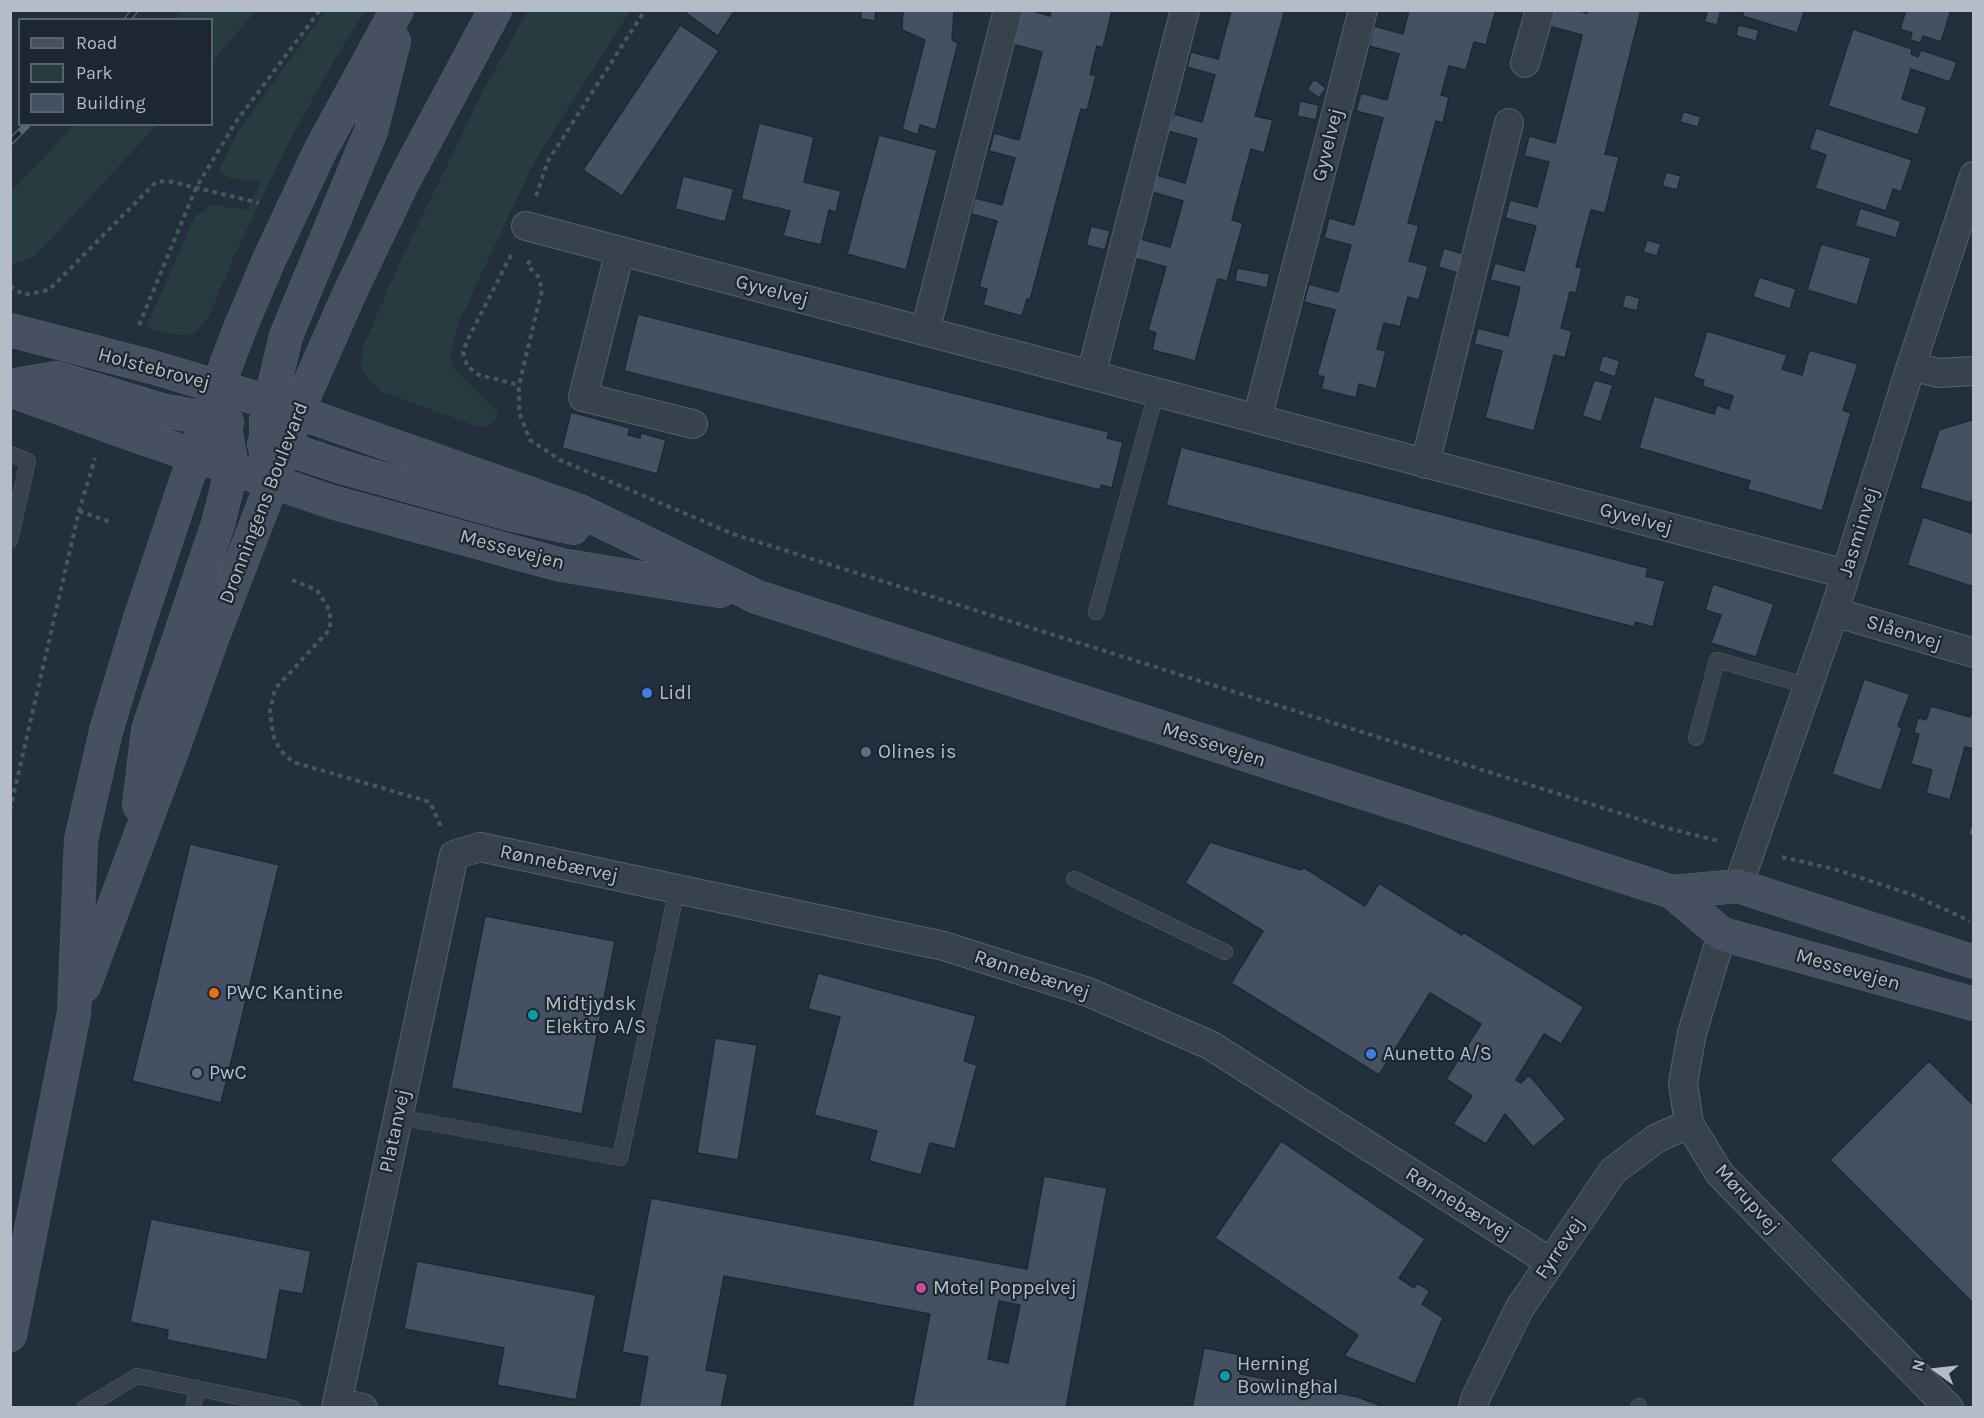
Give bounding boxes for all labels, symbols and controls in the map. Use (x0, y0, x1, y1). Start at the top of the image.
legend (18, 18, 213, 126)
text: Road (76, 32, 117, 54)
text: Park (76, 62, 113, 84)
text: Building (76, 92, 146, 114)
street label: Gyvelvej (1307, 106, 1349, 184)
street label: Gyvelvej (733, 270, 811, 312)
street label: Holstebrovej (95, 343, 213, 395)
street label: Dronningens Boulevard (214, 399, 314, 607)
street label: Jasminvej (1834, 484, 1884, 580)
street label: Gyvelvej (1597, 498, 1675, 540)
street label: Messevejen (457, 525, 567, 575)
street label: Slåenvej (1863, 610, 1945, 656)
place label: Lidl (659, 681, 692, 705)
marker: Lidl (640, 686, 654, 700)
street label: Messevejen (1159, 717, 1269, 773)
place label: Olines is (878, 740, 957, 764)
marker: Olines is (859, 745, 873, 759)
street label: Rønnebærvej (498, 840, 620, 888)
street label: Messevejen (1793, 944, 1903, 996)
street label: Rønnebærvej (971, 945, 1093, 1005)
place label: PWC Kantine (226, 981, 343, 1005)
marker: PWC Kantine (207, 986, 221, 1000)
place label: Midtjydsk Elektro A/S (545, 992, 646, 1039)
marker: Midtjydsk Elektro A/S (526, 1008, 540, 1022)
place label: Aunetto A/S (1383, 1042, 1492, 1066)
marker: Aunetto A/S (1364, 1047, 1378, 1061)
place label: PwC (209, 1061, 247, 1085)
marker: PwC (190, 1066, 204, 1080)
street label: Platanvej (374, 1087, 416, 1175)
street label: Mørupvej (1709, 1159, 1785, 1239)
street label: Rønnebærvej (1401, 1162, 1515, 1246)
street label: Fyrrevej (1530, 1212, 1590, 1284)
place label: Motel Poppelvej (933, 1276, 1077, 1300)
marker: Motel Poppelvej (914, 1281, 928, 1295)
north arrow (1906, 1340, 1966, 1400)
place label: Herning Bowlinghal (1237, 1352, 1338, 1399)
text: N (1907, 1357, 1929, 1373)
marker: Herning Bowlinghal (1218, 1369, 1232, 1383)

